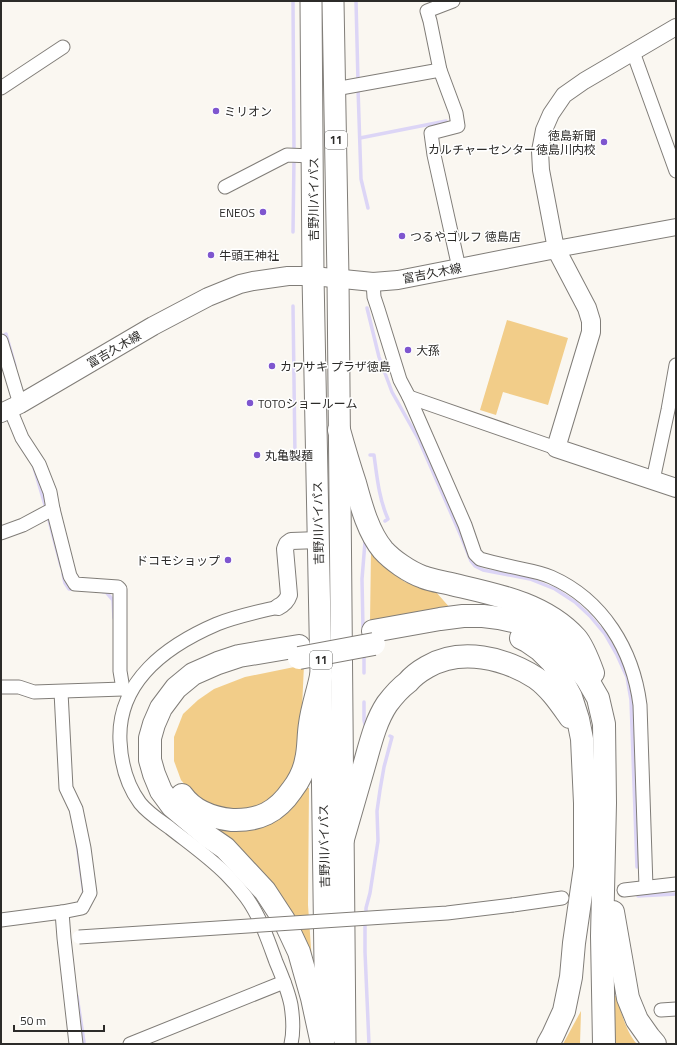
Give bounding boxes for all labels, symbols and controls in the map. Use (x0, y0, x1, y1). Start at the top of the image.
place label: ミリオン (224, 102, 272, 121)
marker: ミリオン (211, 106, 221, 116)
place label: 徳島新聞 カルチャーセンター徳島川内校 (428, 126, 596, 159)
road number: 11 (325, 131, 347, 149)
marker: 徳島新聞 カルチャーセンター徳島川内校 (599, 137, 609, 147)
street label: 吉野川バイパス (304, 157, 323, 241)
place label: ENEOS (219, 203, 255, 222)
marker: ENEOS (258, 207, 268, 217)
place label: つるやゴルフ 徳島店 (410, 227, 521, 246)
marker: つるやゴルフ 徳島店 (397, 231, 407, 241)
place label: 牛頭王神社 (219, 246, 279, 265)
marker: 牛頭王神社 (206, 250, 216, 260)
street label: 富吉久木線 (401, 258, 463, 288)
street label: 富吉久木線 (83, 326, 145, 372)
place label: 大孫 (416, 341, 440, 360)
marker: 大孫 (403, 345, 413, 355)
place label: カワサキ プラザ徳島 (280, 357, 391, 376)
marker: カワサキ プラザ徳島 (267, 361, 277, 371)
place label: TOTOショールーム (258, 394, 357, 413)
marker: TOTOショールーム (245, 398, 255, 408)
place label: 丸亀製麺 (265, 446, 313, 465)
marker: 丸亀製麺 (252, 450, 262, 460)
street label: 吉野川バイパス (308, 481, 328, 565)
place label: ドコモショップ (136, 551, 220, 570)
marker: ドコモショップ (223, 555, 233, 565)
road number: 11 (310, 651, 332, 669)
street label: 吉野川バイパス (314, 804, 334, 888)
scale bar (14, 1007, 104, 1033)
text: 50 m (20, 1011, 46, 1030)

